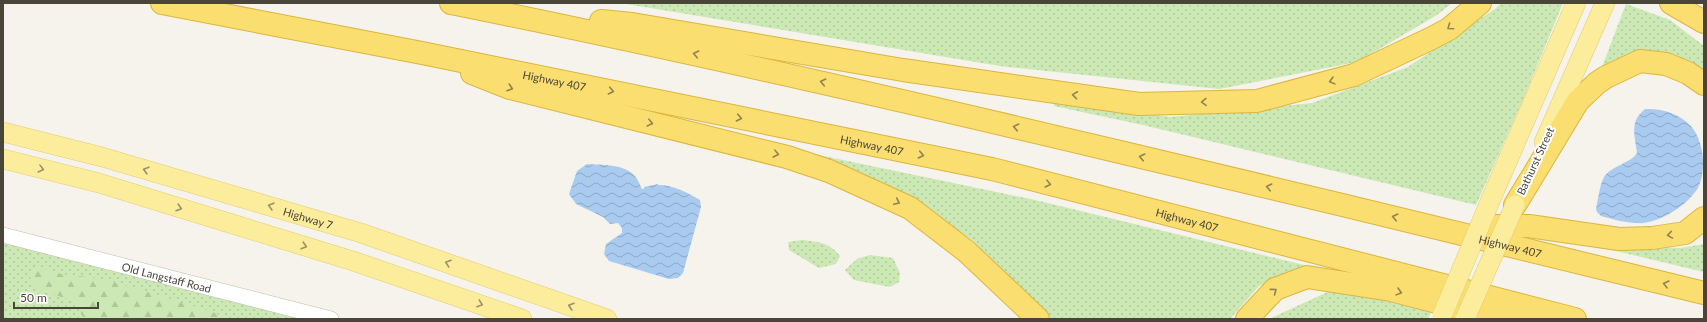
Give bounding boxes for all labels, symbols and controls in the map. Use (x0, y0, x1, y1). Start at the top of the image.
one-way arrow (1447, 22, 1454, 29)
one-way arrow (693, 51, 699, 59)
street label: Highway 407 (522, 67, 587, 93)
one-way arrow (1328, 76, 1335, 84)
one-way arrow (820, 79, 826, 87)
one-way arrow (507, 83, 514, 92)
one-way arrow (608, 87, 614, 95)
one-way arrow (1072, 91, 1078, 100)
one-way arrow (1201, 98, 1207, 107)
one-way arrow (736, 113, 742, 121)
one-way arrow (647, 119, 653, 127)
one-way arrow (1013, 124, 1019, 132)
street label: Bathurst Street (1514, 125, 1556, 197)
street label: Highway 407 (839, 132, 905, 157)
one-way arrow (772, 149, 779, 158)
one-way arrow (918, 150, 924, 158)
one-way arrow (1139, 154, 1146, 162)
one-way arrow (38, 164, 44, 172)
one-way arrow (143, 166, 150, 175)
one-way arrow (1044, 179, 1051, 187)
one-way arrow (1266, 184, 1272, 192)
one-way arrow (892, 197, 900, 205)
one-way arrow (268, 202, 275, 211)
one-way arrow (176, 203, 183, 212)
street label: Highway 7 (282, 204, 335, 231)
street label: Highway 407 (1155, 205, 1220, 234)
one-way arrow (1392, 214, 1399, 222)
one-way arrow (1667, 230, 1673, 239)
street label: Highway 407 (1478, 232, 1543, 260)
one-way arrow (300, 241, 307, 250)
street label: Old Langstaff Road (121, 259, 213, 295)
one-way arrow (445, 259, 452, 268)
one-way arrow (1663, 280, 1670, 289)
scale bar (14, 284, 98, 310)
one-way arrow (1396, 287, 1403, 296)
one-way arrow (1269, 289, 1276, 296)
text: 50 m (20, 290, 47, 305)
one-way arrow (477, 300, 484, 308)
one-way arrow (567, 302, 574, 311)

